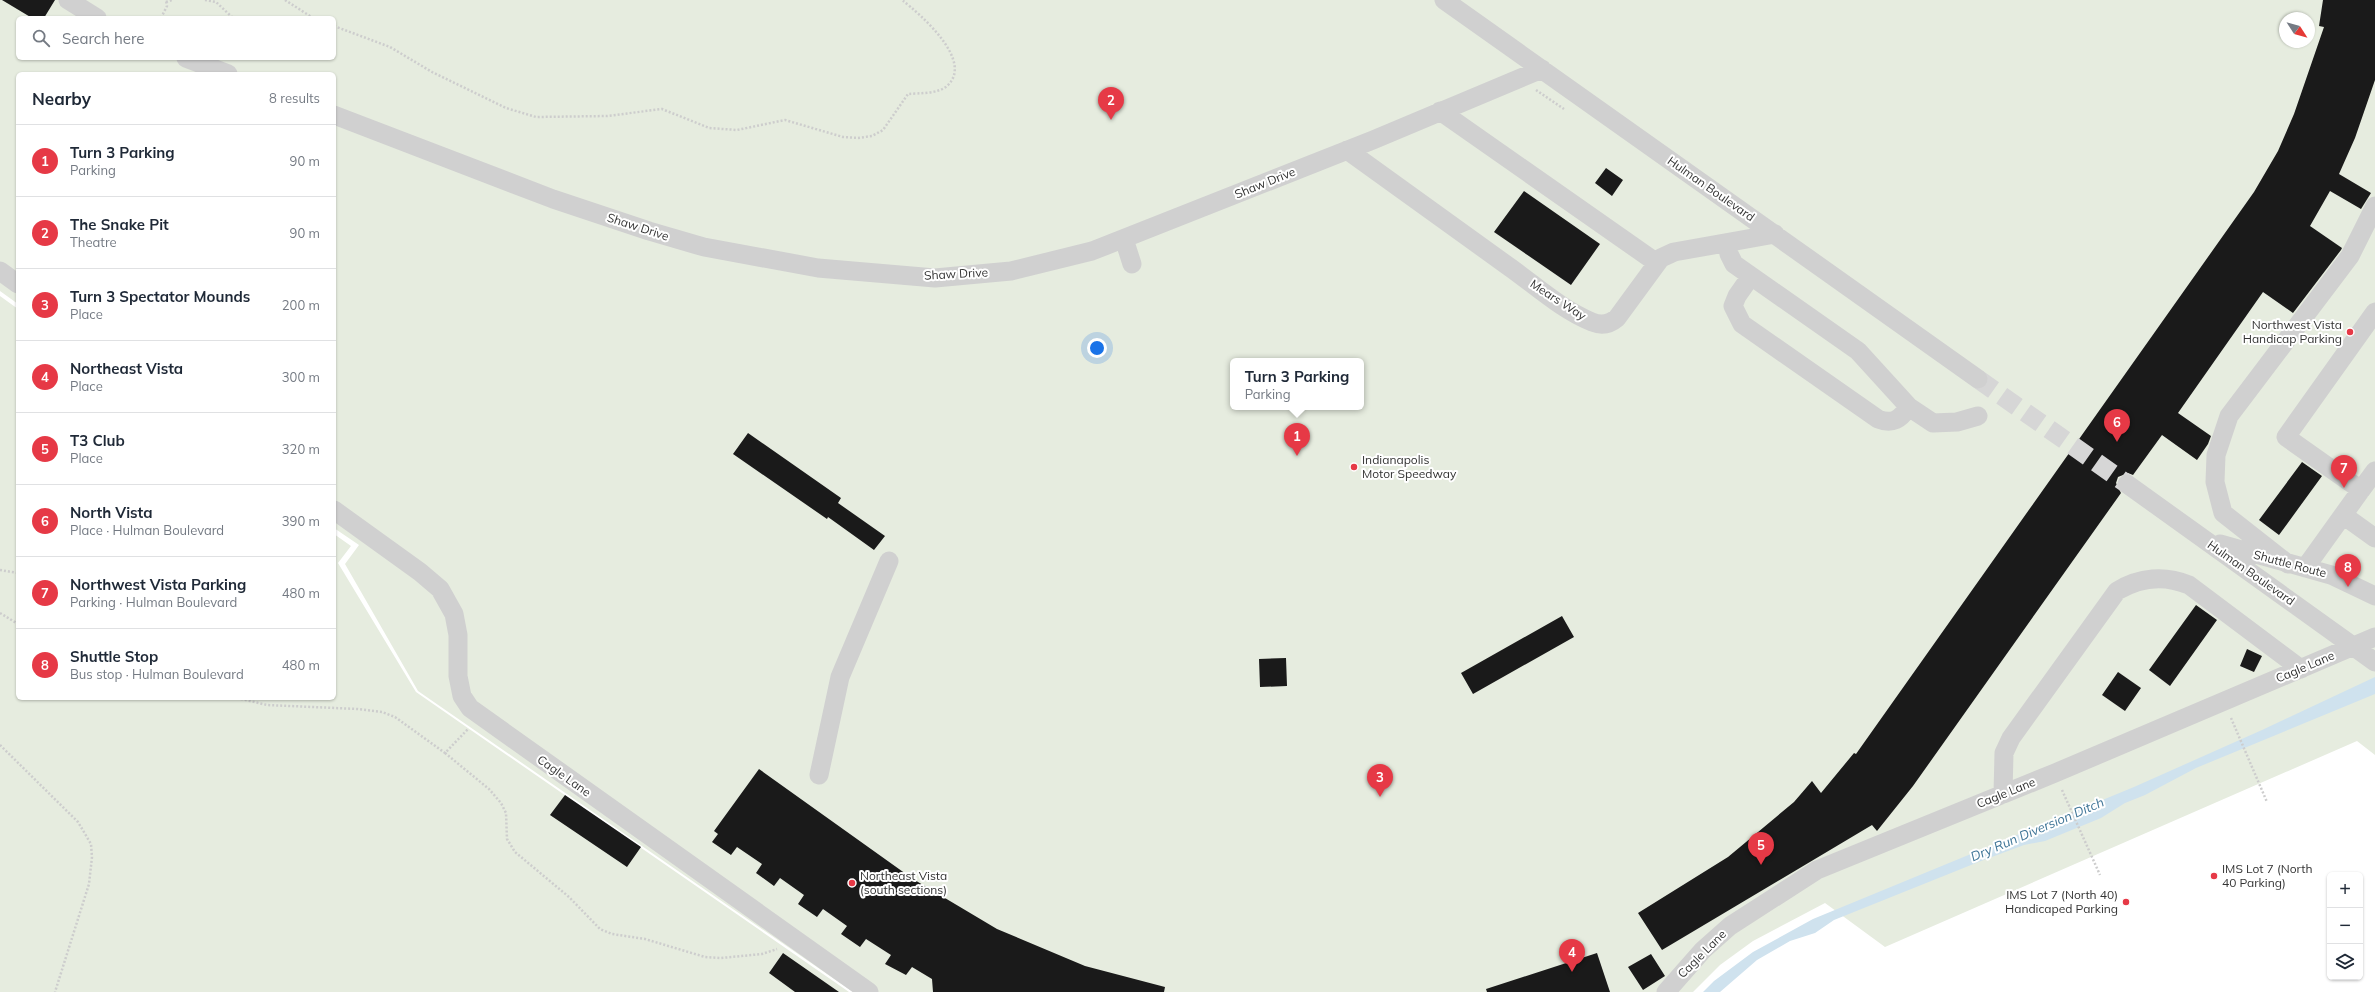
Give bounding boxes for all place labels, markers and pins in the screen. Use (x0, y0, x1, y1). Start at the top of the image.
pin: 2 (1098, 87, 1124, 120)
place label: Northwest Vista Handicap Parking (2243, 317, 2342, 346)
marker: Northwest Vista Handicap Parking (2345, 327, 2355, 337)
pin: 6 (2104, 409, 2130, 442)
pin: 1 (1284, 423, 1310, 456)
place label: Indianapolis Motor Speedway (1362, 452, 1457, 481)
pin: 7 (2331, 455, 2357, 488)
marker: Indianapolis Motor Speedway (1349, 462, 1359, 472)
pin: 8 (2335, 554, 2361, 587)
pin: 3 (1367, 764, 1393, 797)
pin: 5 (1748, 832, 1774, 865)
place label: IMS Lot 7 (North 40 Parking) (2222, 861, 2313, 890)
place label: Northeast Vista (south sections) (860, 868, 947, 897)
marker: IMS Lot 7 (North 40 Parking) (2209, 871, 2219, 881)
marker: Northeast Vista (south sections) (847, 878, 857, 888)
place label: IMS Lot 7 (North 40) Handicaped Parking (2005, 887, 2118, 916)
marker: IMS Lot 7 (North 40) Handicaped Parking (2121, 897, 2131, 907)
pin: 4 (1559, 939, 1585, 972)

